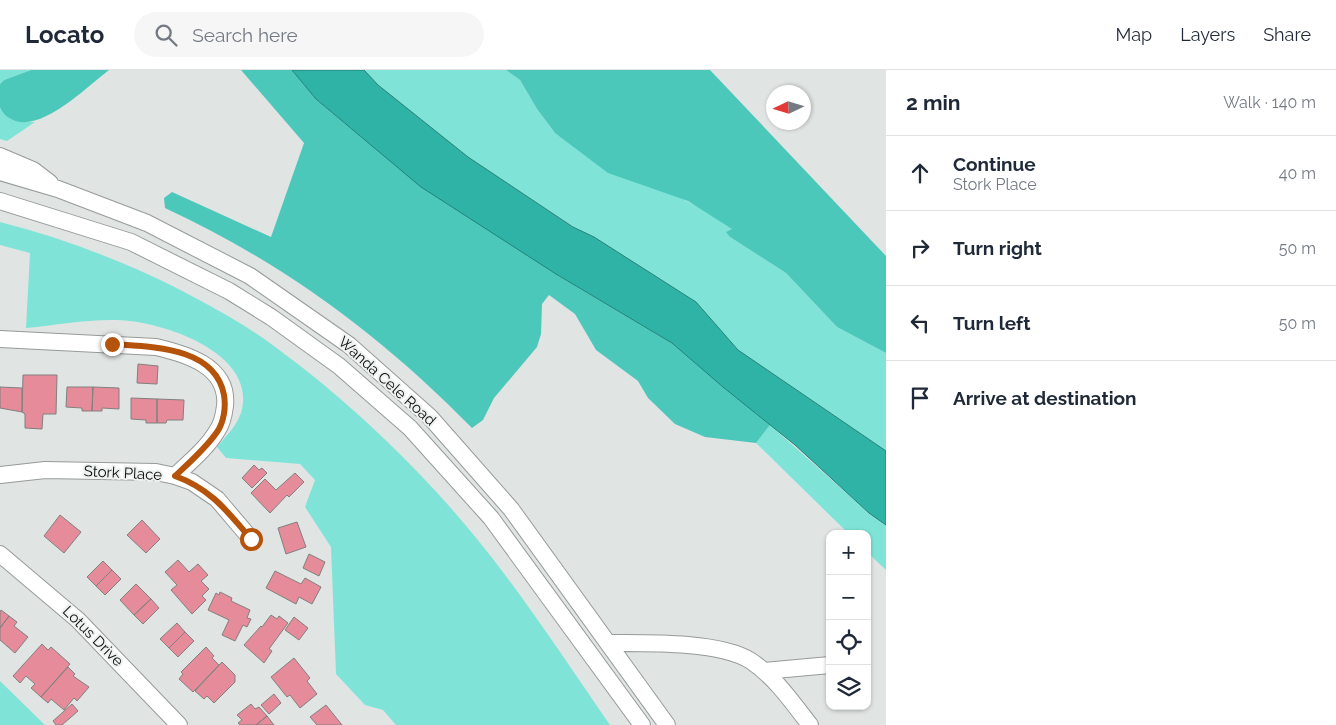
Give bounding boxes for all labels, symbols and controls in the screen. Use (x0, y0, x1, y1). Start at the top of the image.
search box (134, 12, 484, 57)
text: Locato (25, 20, 104, 49)
icon: search (152, 21, 180, 49)
text: Search here (192, 24, 298, 46)
text: Map (1116, 24, 1152, 45)
text: Layers (1180, 24, 1235, 45)
text: Share (1263, 24, 1311, 45)
north arrow (766, 85, 811, 130)
text: 2 min (906, 90, 960, 115)
text: Walk · 140 m (1223, 93, 1316, 112)
text: Continue (953, 153, 1036, 175)
icon: ahead (906, 159, 934, 187)
text: 40 m (1279, 164, 1316, 183)
text: Stork Place (953, 175, 1037, 194)
icon: right (906, 234, 934, 262)
text: Turn right (953, 237, 1042, 259)
text: 50 m (1279, 239, 1316, 258)
icon: left (906, 309, 934, 337)
text: Turn left (953, 312, 1030, 334)
text: 50 m (1279, 314, 1316, 333)
route end (101, 333, 124, 356)
street label: Wanda Cele Road (335, 333, 439, 429)
icon: arrive (906, 384, 934, 412)
text: Arrive at destination (953, 387, 1137, 409)
street label: Stork Place (83, 462, 163, 484)
route start (240, 528, 263, 551)
map controls (826, 530, 871, 710)
button: + (826, 530, 871, 575)
button: − (826, 575, 871, 620)
street label: Lotus Drive (59, 602, 127, 670)
button: locate (826, 620, 871, 665)
button: layers (826, 665, 871, 710)

